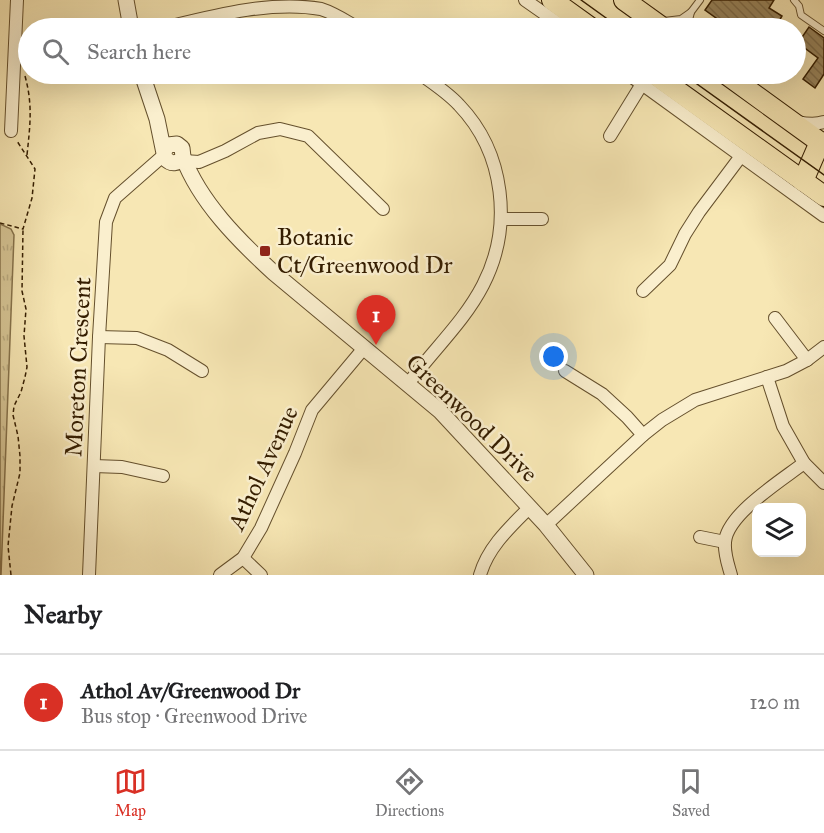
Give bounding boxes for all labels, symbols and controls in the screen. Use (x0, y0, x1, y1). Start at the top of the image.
search box (18, 18, 806, 84)
icon: search (39, 35, 72, 68)
text: Search here (87, 38, 191, 65)
place label: Botanic Ct/Greenwood Dr (277, 222, 453, 280)
marker: Botanic Ct/Greenwood Dr (258, 244, 272, 258)
street label: Moreton Crescent (58, 276, 98, 458)
pin: 1 (356, 296, 395, 345)
your location (539, 342, 568, 371)
street label: Greenwood Drive (400, 347, 544, 489)
street label: Athol Avenue (221, 401, 305, 536)
map controls (752, 503, 806, 557)
button: layers (752, 503, 806, 557)
text: Nearby (24, 598, 102, 630)
text: Athol Av/Greenwood Dr (81, 677, 300, 704)
text: 1 (40, 690, 47, 714)
text: 120 m (749, 690, 800, 714)
text: Bus stop · Greenwood Drive (81, 704, 307, 728)
tab: Map (114, 765, 147, 820)
tab: Directions (375, 765, 444, 820)
tab: Saved (672, 765, 710, 820)

